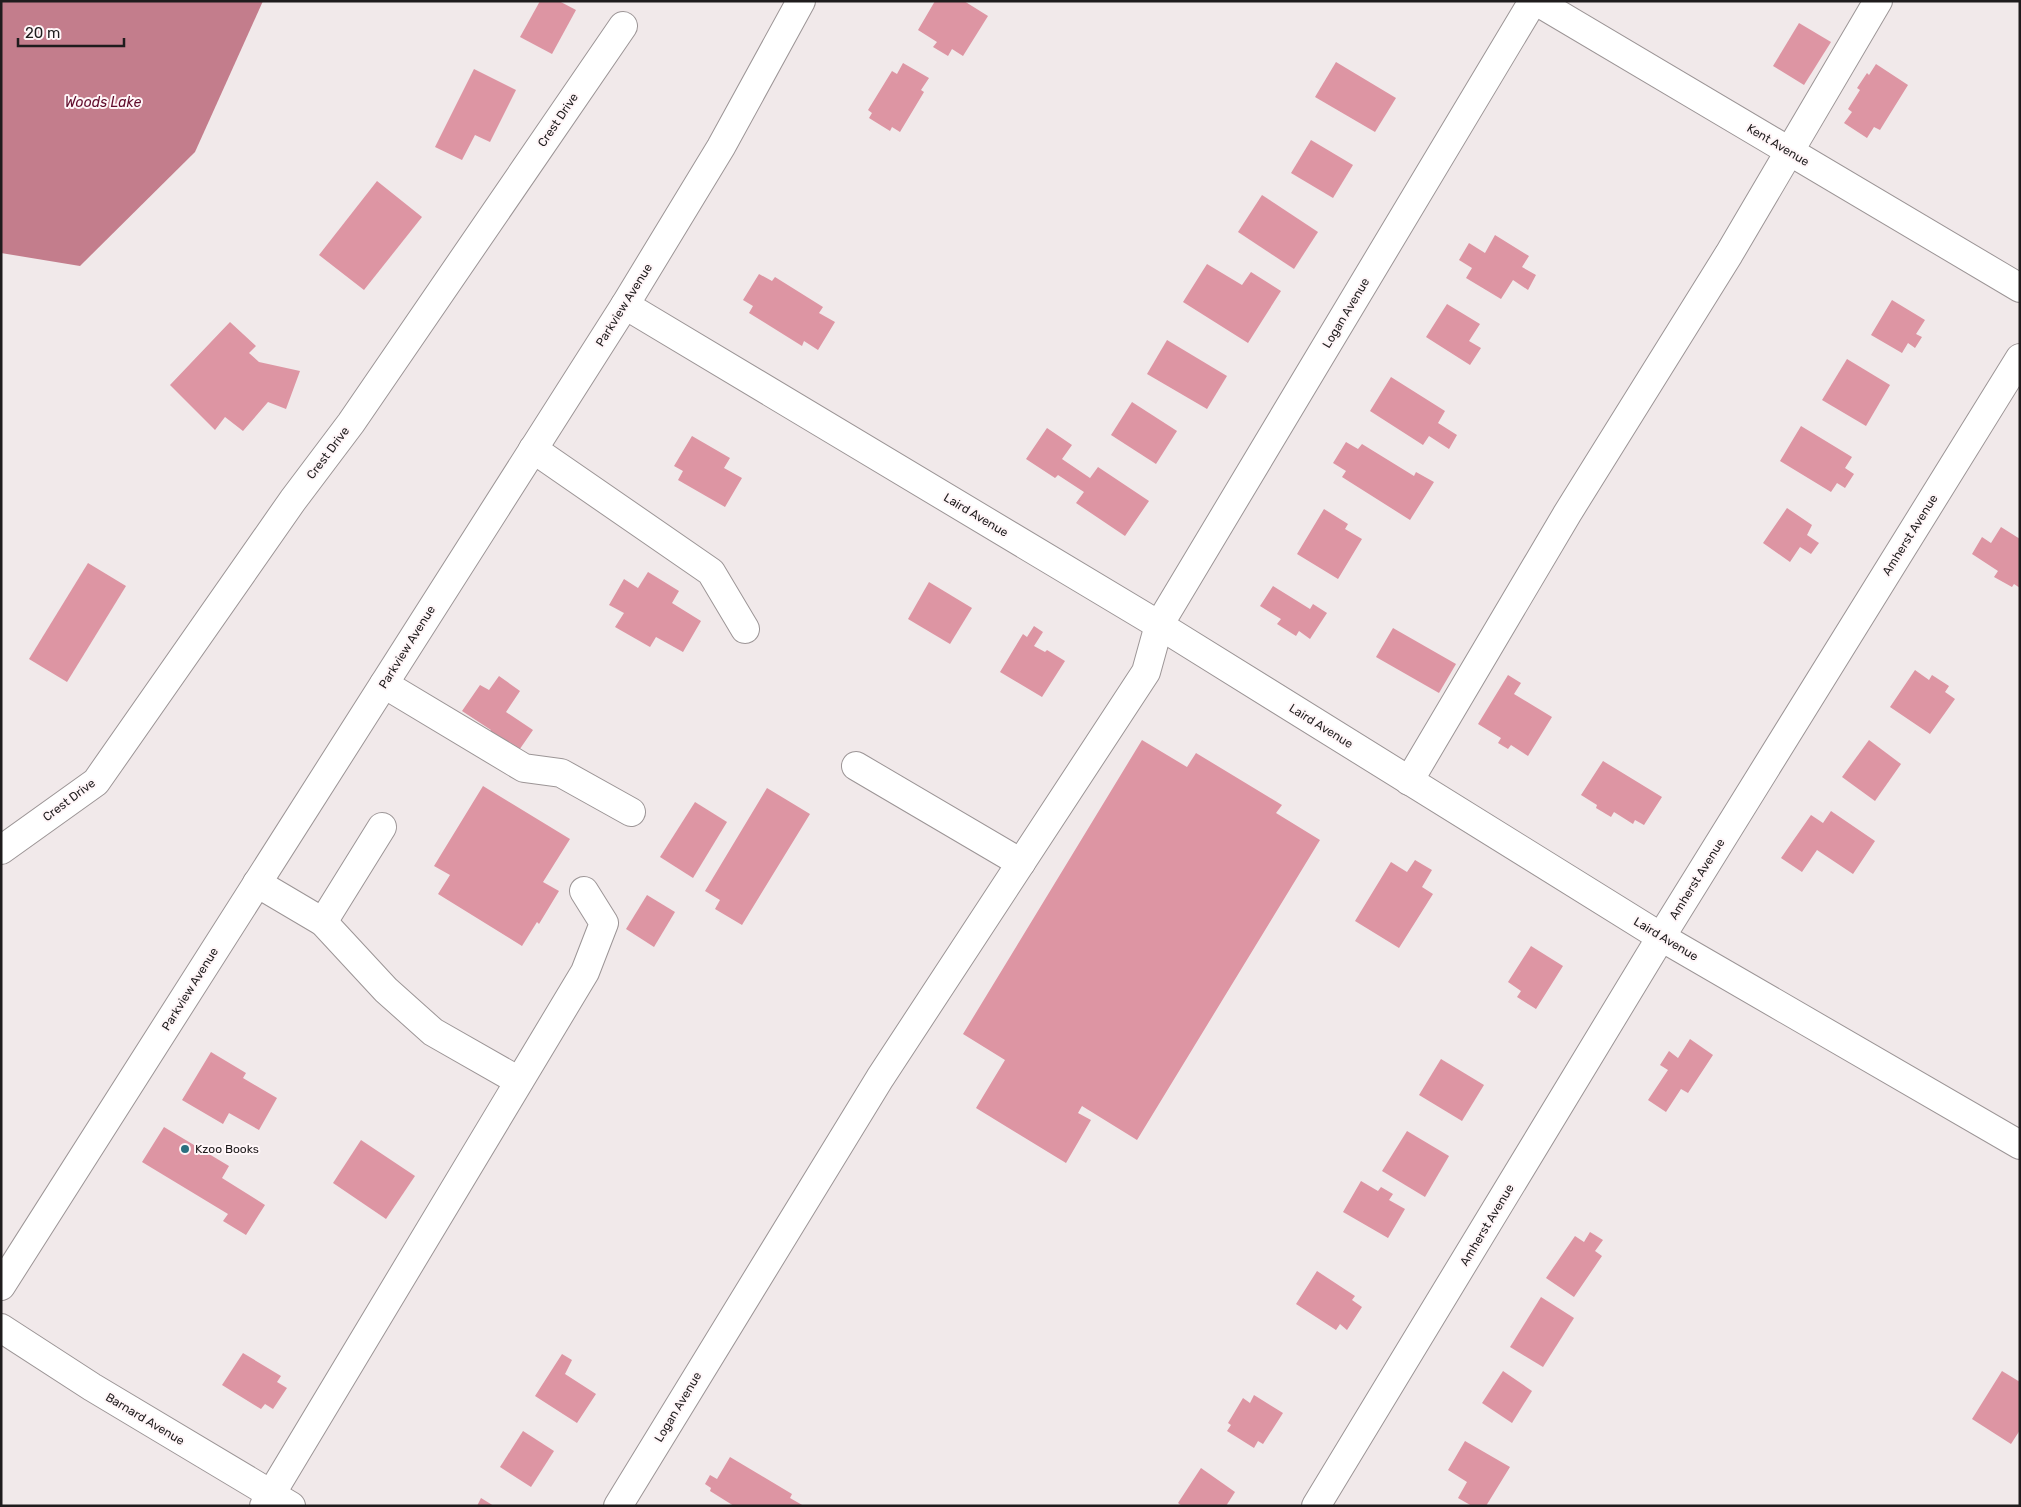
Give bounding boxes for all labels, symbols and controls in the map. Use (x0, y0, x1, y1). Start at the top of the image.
scale bar (18, 15, 124, 47)
text: 20 m (25, 24, 60, 42)
street label: Crest Drive (535, 90, 581, 150)
water label: Woods Lake (65, 94, 141, 111)
street label: Kent Avenue (1744, 121, 1812, 169)
street label: Parkview Avenue (593, 261, 655, 349)
street label: Logan Avenue (1320, 275, 1373, 351)
street label: Crest Drive (304, 424, 352, 482)
street label: Laird Avenue (941, 490, 1011, 540)
street label: Amherst Avenue (1879, 492, 1941, 578)
street label: Parkview Avenue (376, 603, 438, 691)
street label: Laird Avenue (1287, 701, 1356, 751)
street label: Crest Drive (40, 776, 98, 824)
street label: Amherst Avenue (1666, 836, 1728, 922)
street label: Laird Avenue (1631, 914, 1701, 964)
street label: Parkview Avenue (159, 945, 221, 1033)
place label: Kzoo Books (195, 1142, 259, 1156)
marker: Kzoo Books (179, 1143, 191, 1155)
street label: Amherst Avenue (1457, 1181, 1517, 1268)
street label: Logan Avenue (652, 1369, 705, 1445)
street label: Barnard Avenue (103, 1390, 187, 1448)

